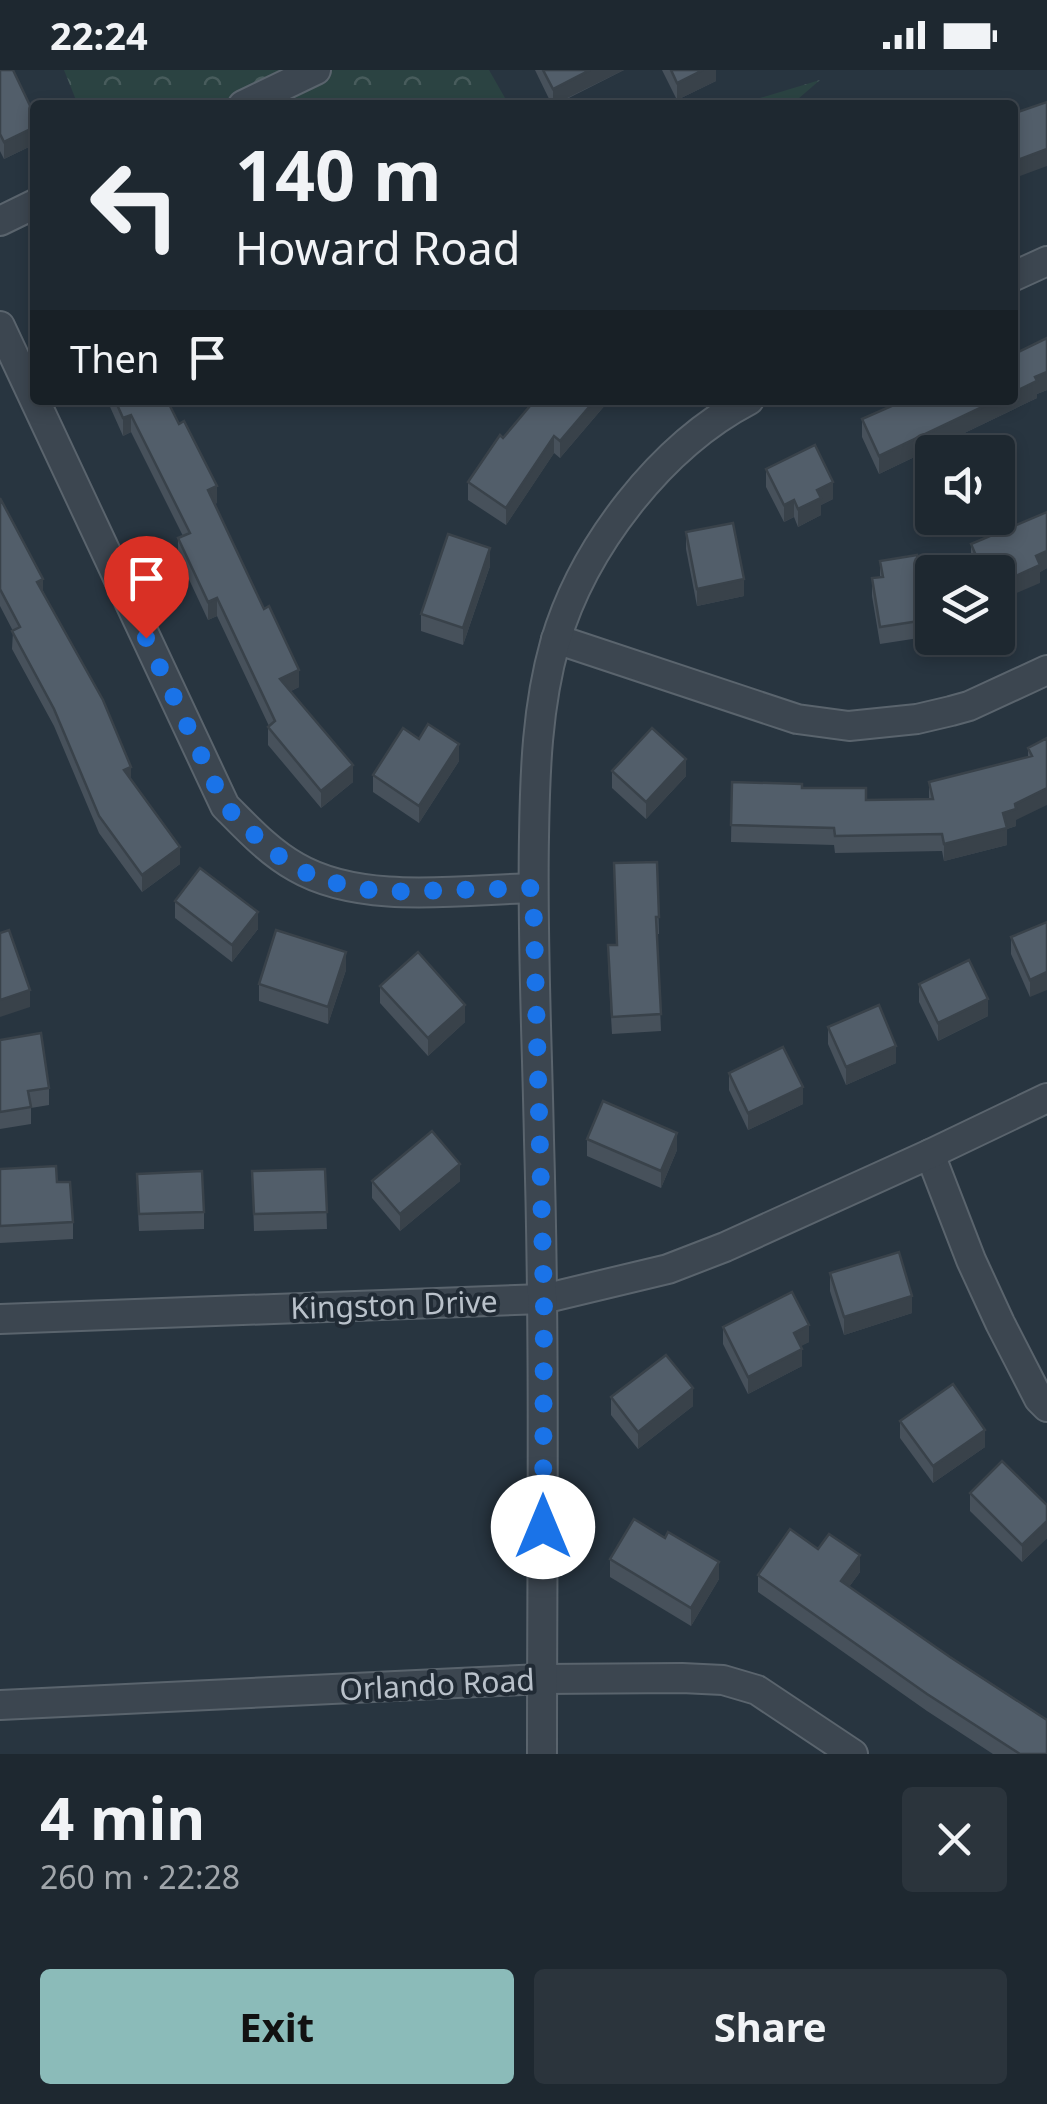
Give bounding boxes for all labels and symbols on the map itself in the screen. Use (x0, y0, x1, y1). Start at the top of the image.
pin (104, 536, 189, 639)
street label: Kingston Drive (290, 1280, 498, 1328)
position arrow (491, 1475, 595, 1579)
street label: Orlando Road (338, 1658, 536, 1710)

